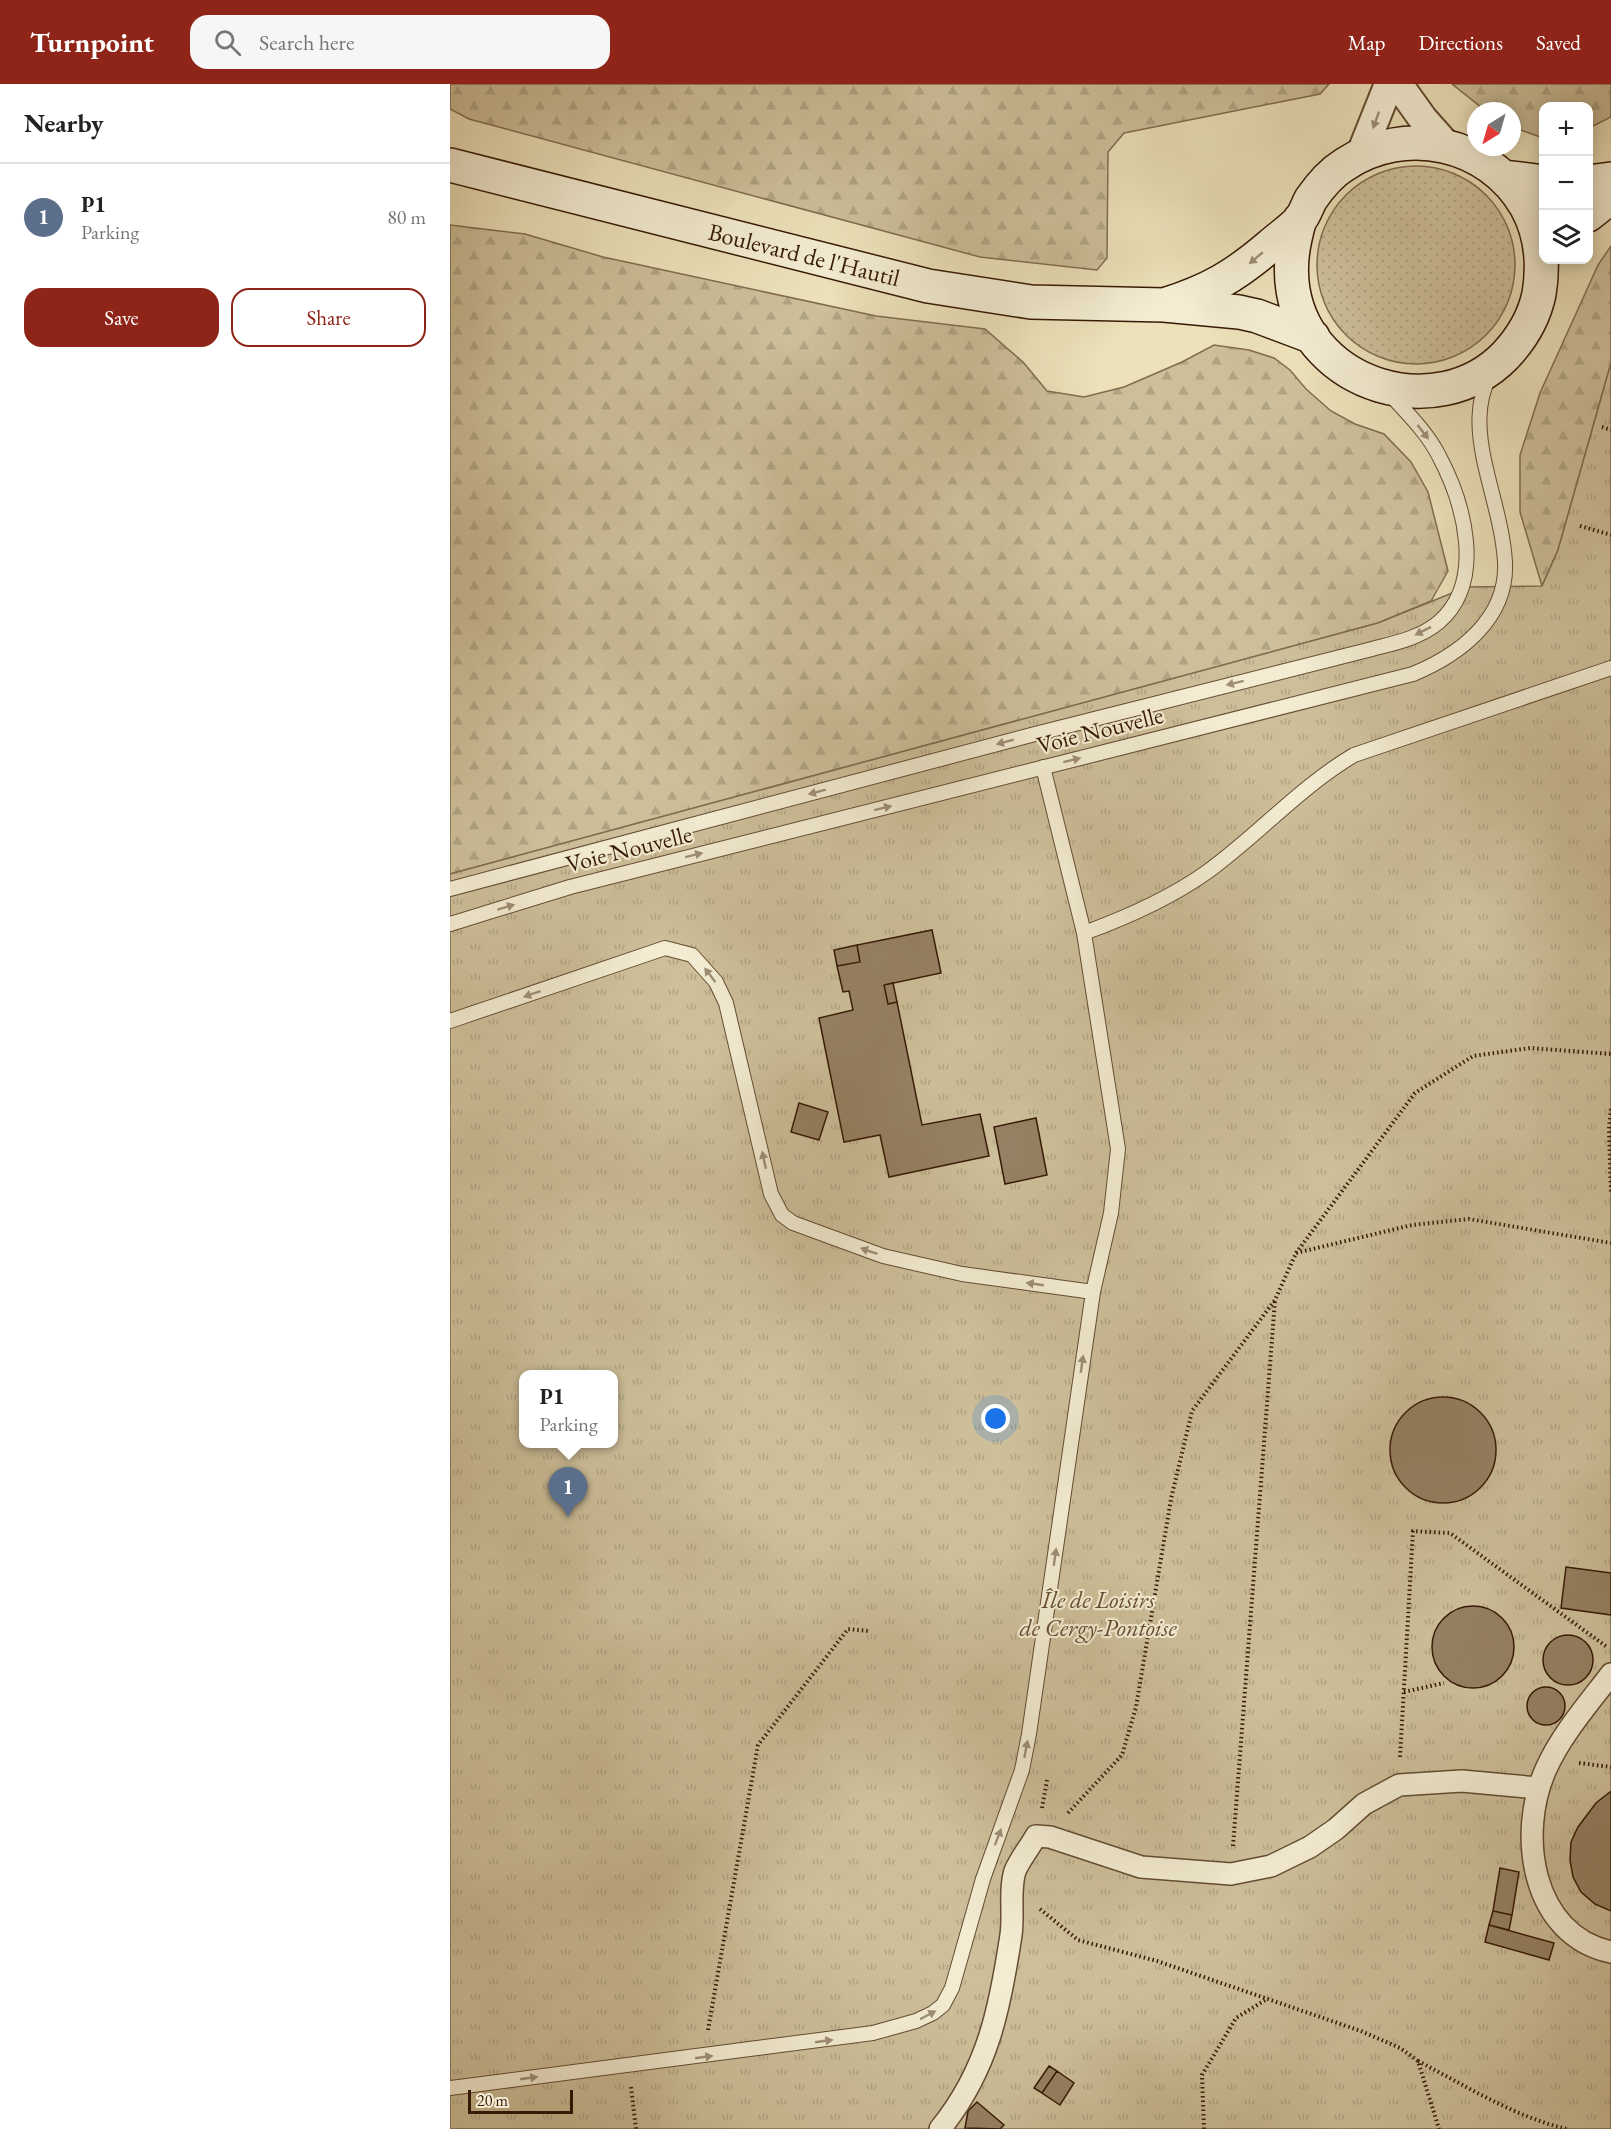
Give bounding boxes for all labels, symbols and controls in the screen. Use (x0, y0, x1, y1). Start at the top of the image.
search box (190, 15, 610, 69)
text: Turnpoint (30, 24, 154, 60)
icon: search (211, 26, 244, 59)
text: Search here (259, 28, 355, 57)
text: Map (1348, 29, 1385, 56)
text: Directions (1418, 29, 1503, 56)
text: Saved (1536, 29, 1581, 56)
north arrow (1467, 102, 1521, 156)
map controls (1539, 102, 1593, 264)
button: + (1539, 102, 1593, 156)
text: Nearby (24, 106, 104, 140)
one-way arrow (1371, 111, 1381, 129)
button: − (1539, 156, 1593, 210)
text: P1 (81, 190, 106, 219)
text: 1 (38, 204, 49, 230)
text: 80 m (387, 204, 426, 230)
button: layers (1539, 210, 1593, 264)
street label: Boulevard de l'Hautil (705, 216, 903, 293)
text: Parking (81, 219, 139, 245)
one-way arrow (1248, 251, 1264, 264)
button: Save (24, 288, 219, 347)
button: Share (231, 288, 426, 347)
one-way arrow (1417, 424, 1430, 440)
one-way arrow (1414, 627, 1431, 636)
one-way arrow (1226, 679, 1244, 689)
street label: Voie Nouvelle (1033, 699, 1166, 760)
one-way arrow (996, 737, 1015, 747)
one-way arrow (1063, 755, 1081, 764)
one-way arrow (808, 787, 826, 797)
one-way arrow (874, 802, 892, 812)
street label: Voie Nouvelle (562, 818, 695, 879)
one-way arrow (685, 850, 703, 860)
one-way arrow (497, 902, 515, 911)
one-way arrow (704, 967, 716, 982)
one-way arrow (523, 990, 541, 999)
one-way arrow (759, 1151, 768, 1170)
one-way arrow (860, 1246, 878, 1255)
one-way arrow (1025, 1280, 1044, 1289)
one-way arrow (1078, 1354, 1087, 1373)
popup (519, 1370, 618, 1448)
text: P1 (539, 1382, 564, 1411)
your location (981, 1404, 1010, 1433)
text: Parking (539, 1411, 598, 1437)
pin: 1 (548, 1468, 588, 1517)
one-way arrow (1050, 1547, 1059, 1566)
park label: Île de Loisirs de Cergy-Pontoise (1019, 1584, 1177, 1643)
one-way arrow (1022, 1740, 1031, 1759)
one-way arrow (993, 1828, 1003, 1846)
one-way arrow (919, 2010, 936, 2020)
one-way arrow (814, 2036, 833, 2045)
one-way arrow (695, 2052, 714, 2061)
one-way arrow (519, 2074, 538, 2083)
scale bar (468, 2087, 573, 2114)
text: 20 m (477, 2090, 508, 2111)

